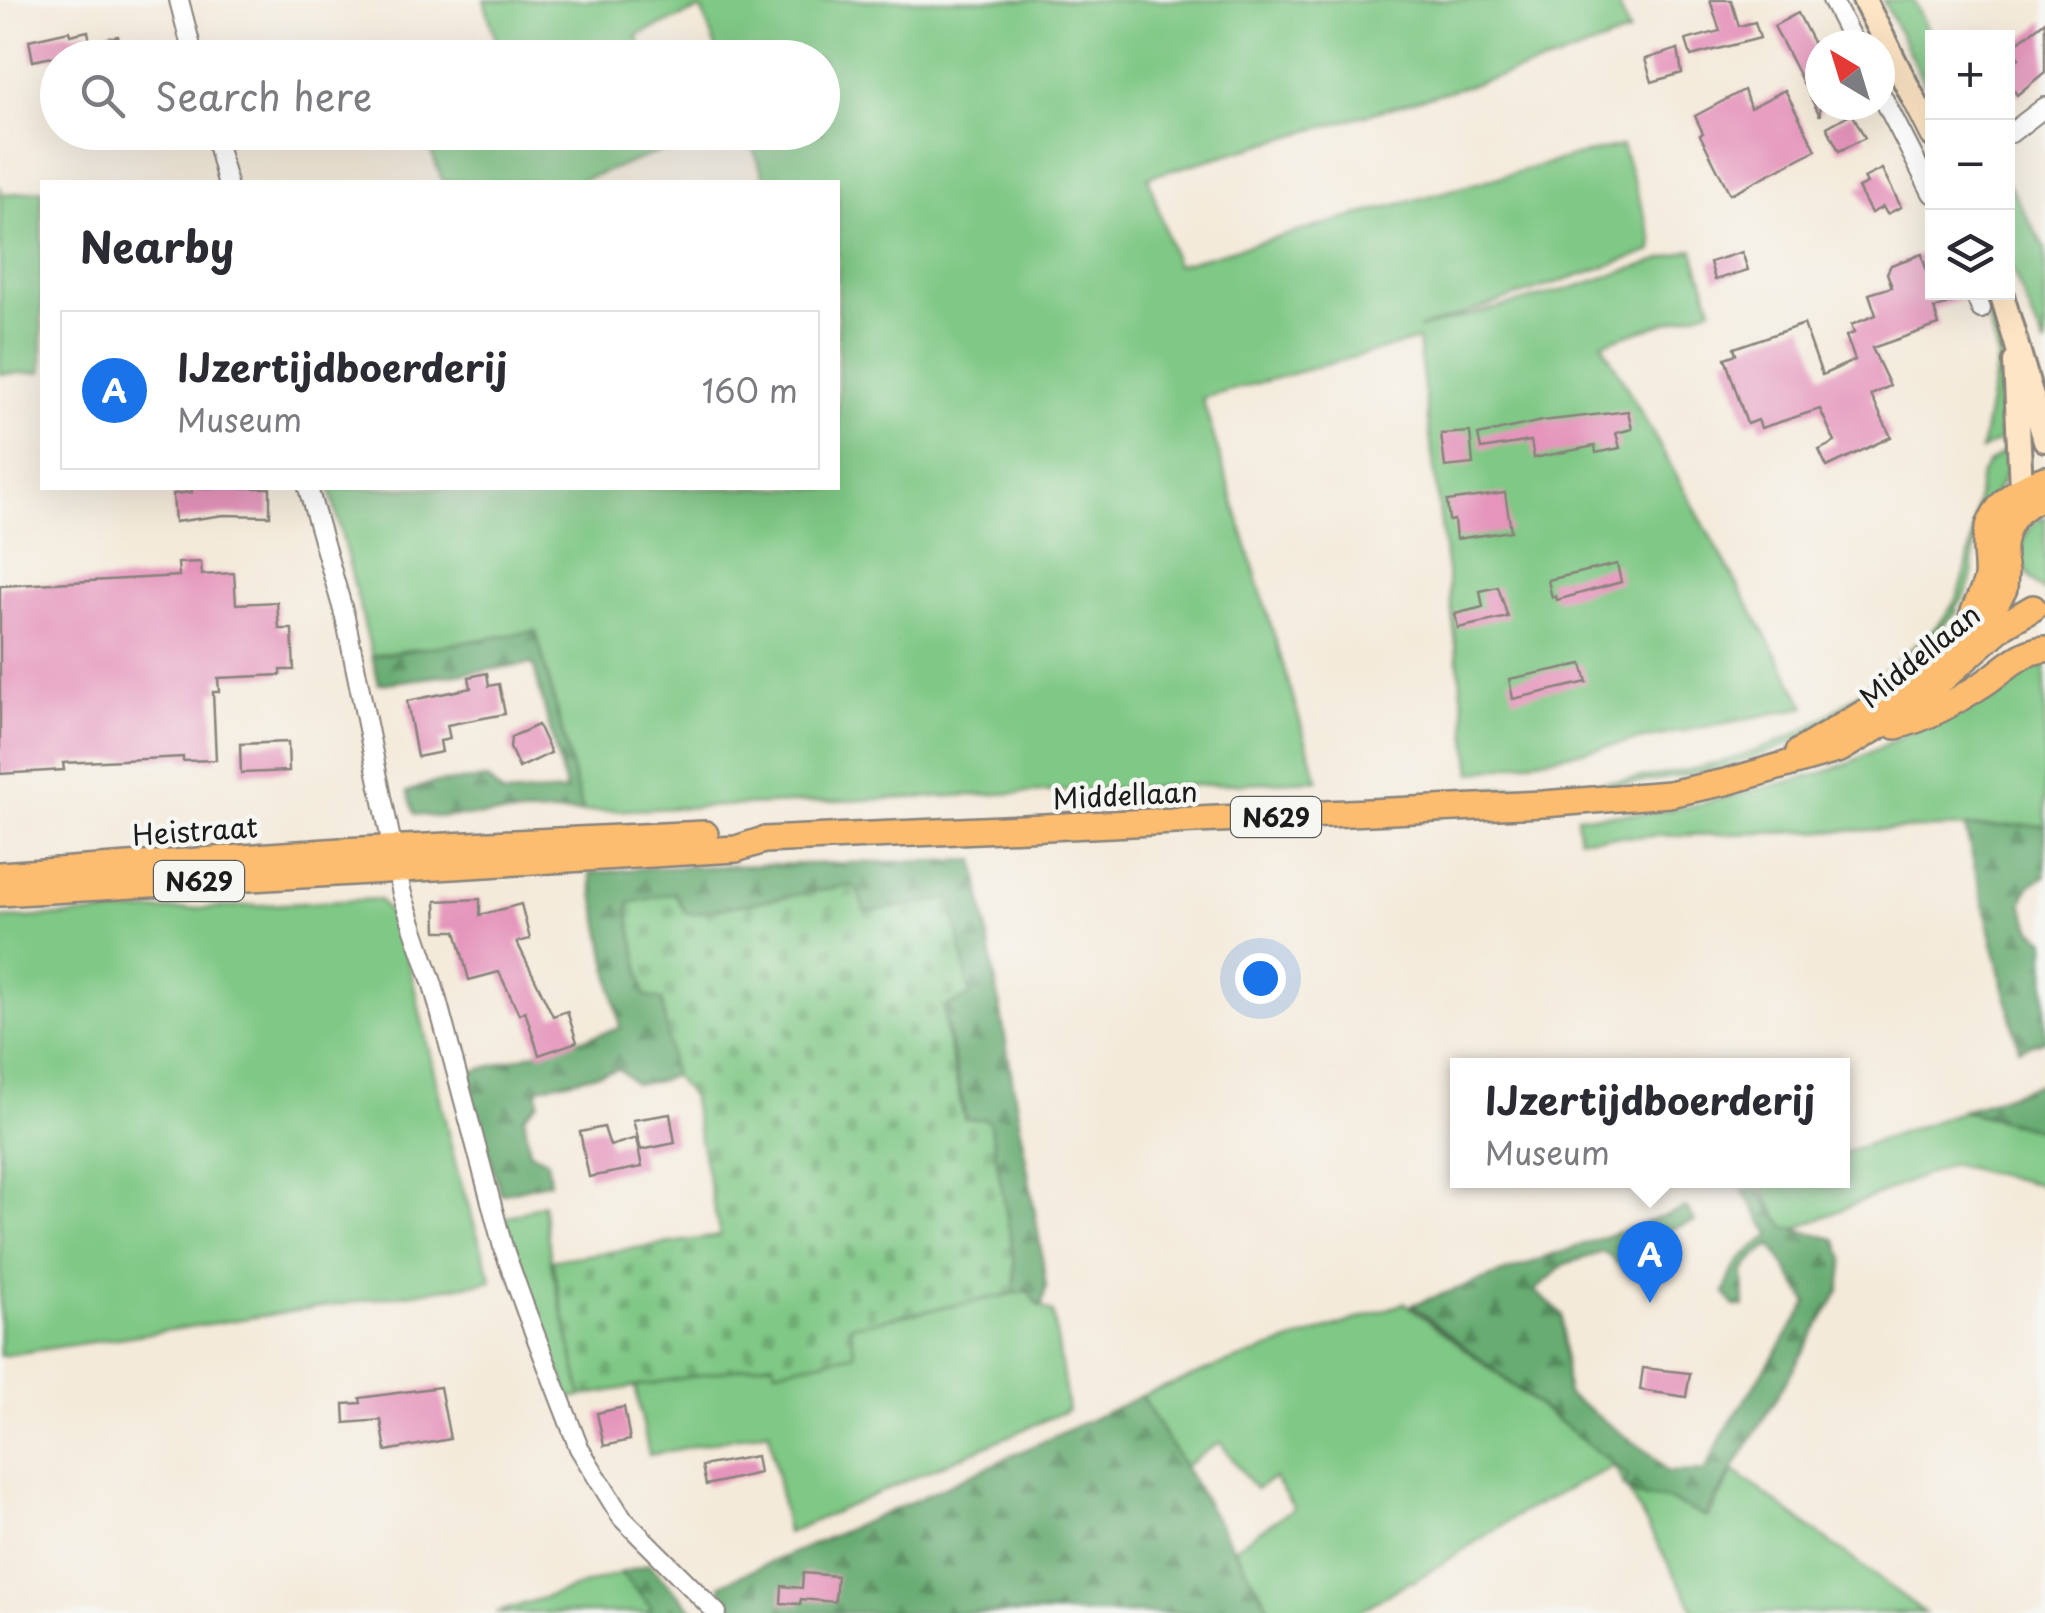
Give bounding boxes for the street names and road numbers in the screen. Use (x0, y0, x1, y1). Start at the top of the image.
street label: Middellaan (1849, 593, 1989, 717)
street label: Middellaan (1051, 769, 1199, 819)
road number: N629 (1231, 797, 1321, 837)
street label: Heistraat (131, 804, 259, 856)
road number: N629 (154, 861, 244, 901)

